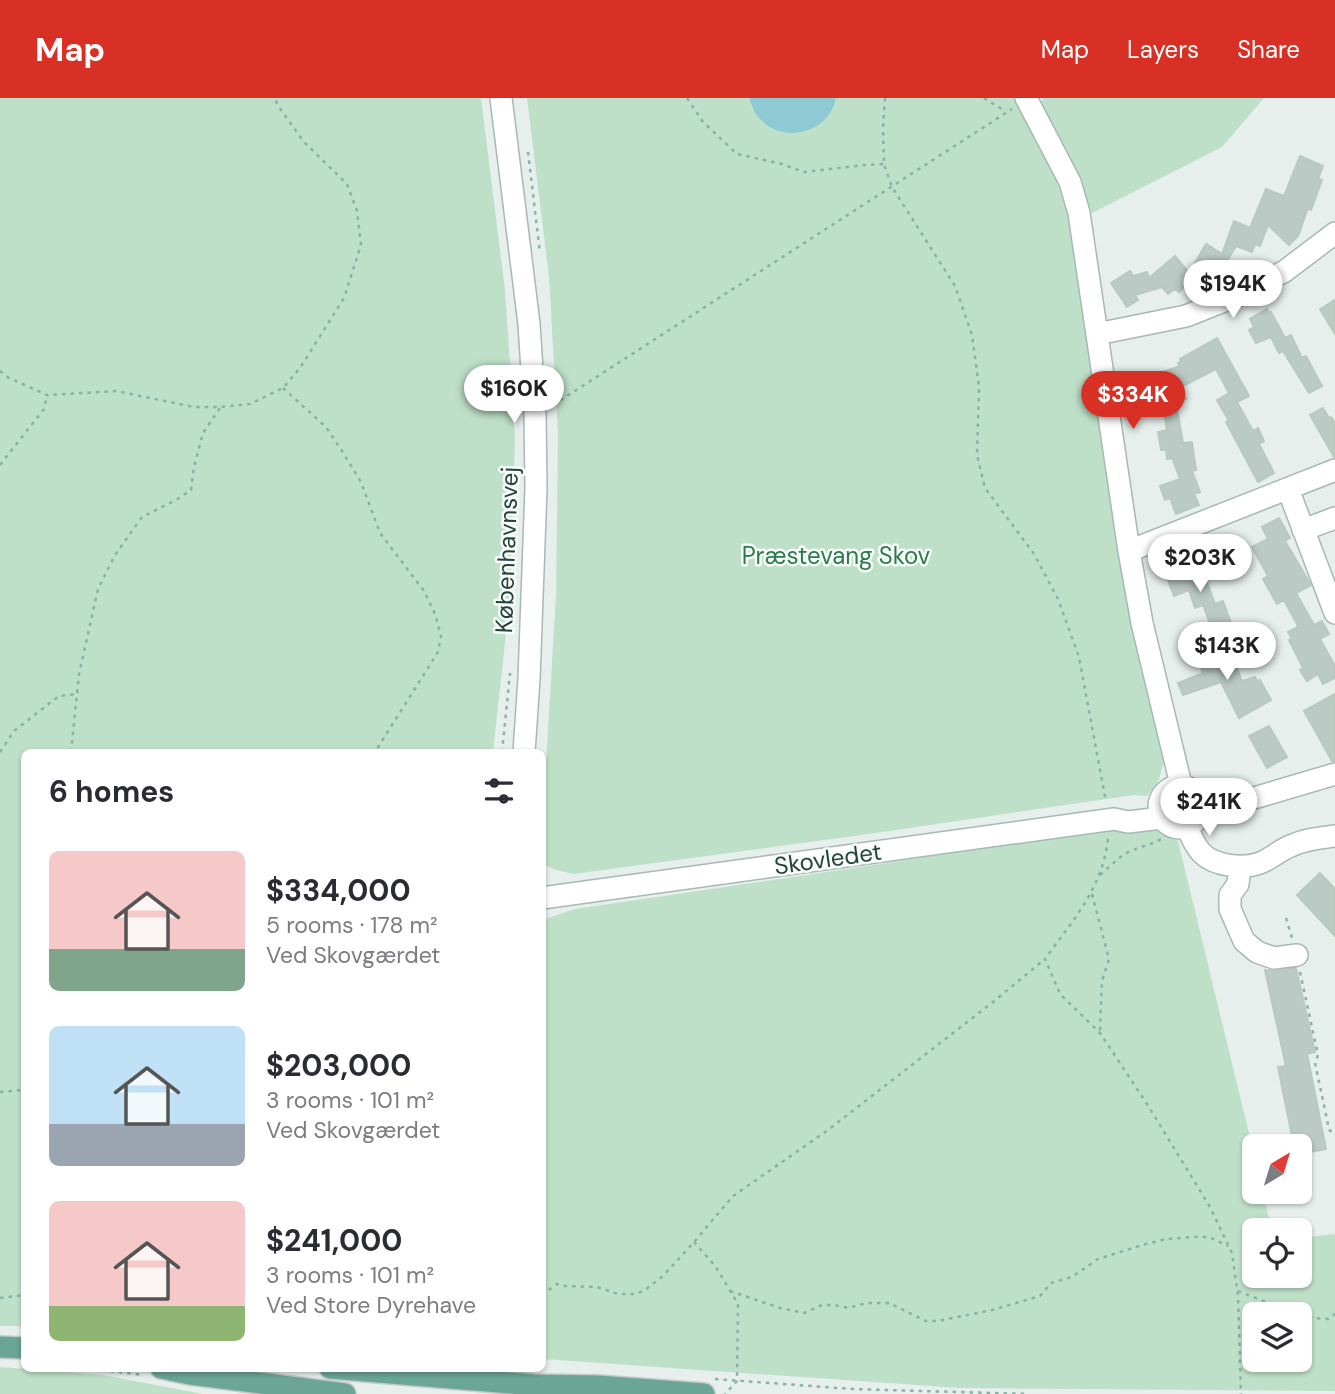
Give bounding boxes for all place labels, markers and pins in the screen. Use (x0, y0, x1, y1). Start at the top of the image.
pin: $194K (1184, 260, 1282, 320)
pin: $160K (465, 366, 563, 425)
pin: $334K (1084, 372, 1182, 431)
pin: $203K (1151, 534, 1249, 594)
pin: $143K (1178, 622, 1276, 682)
pin: $241K (1160, 778, 1258, 838)

